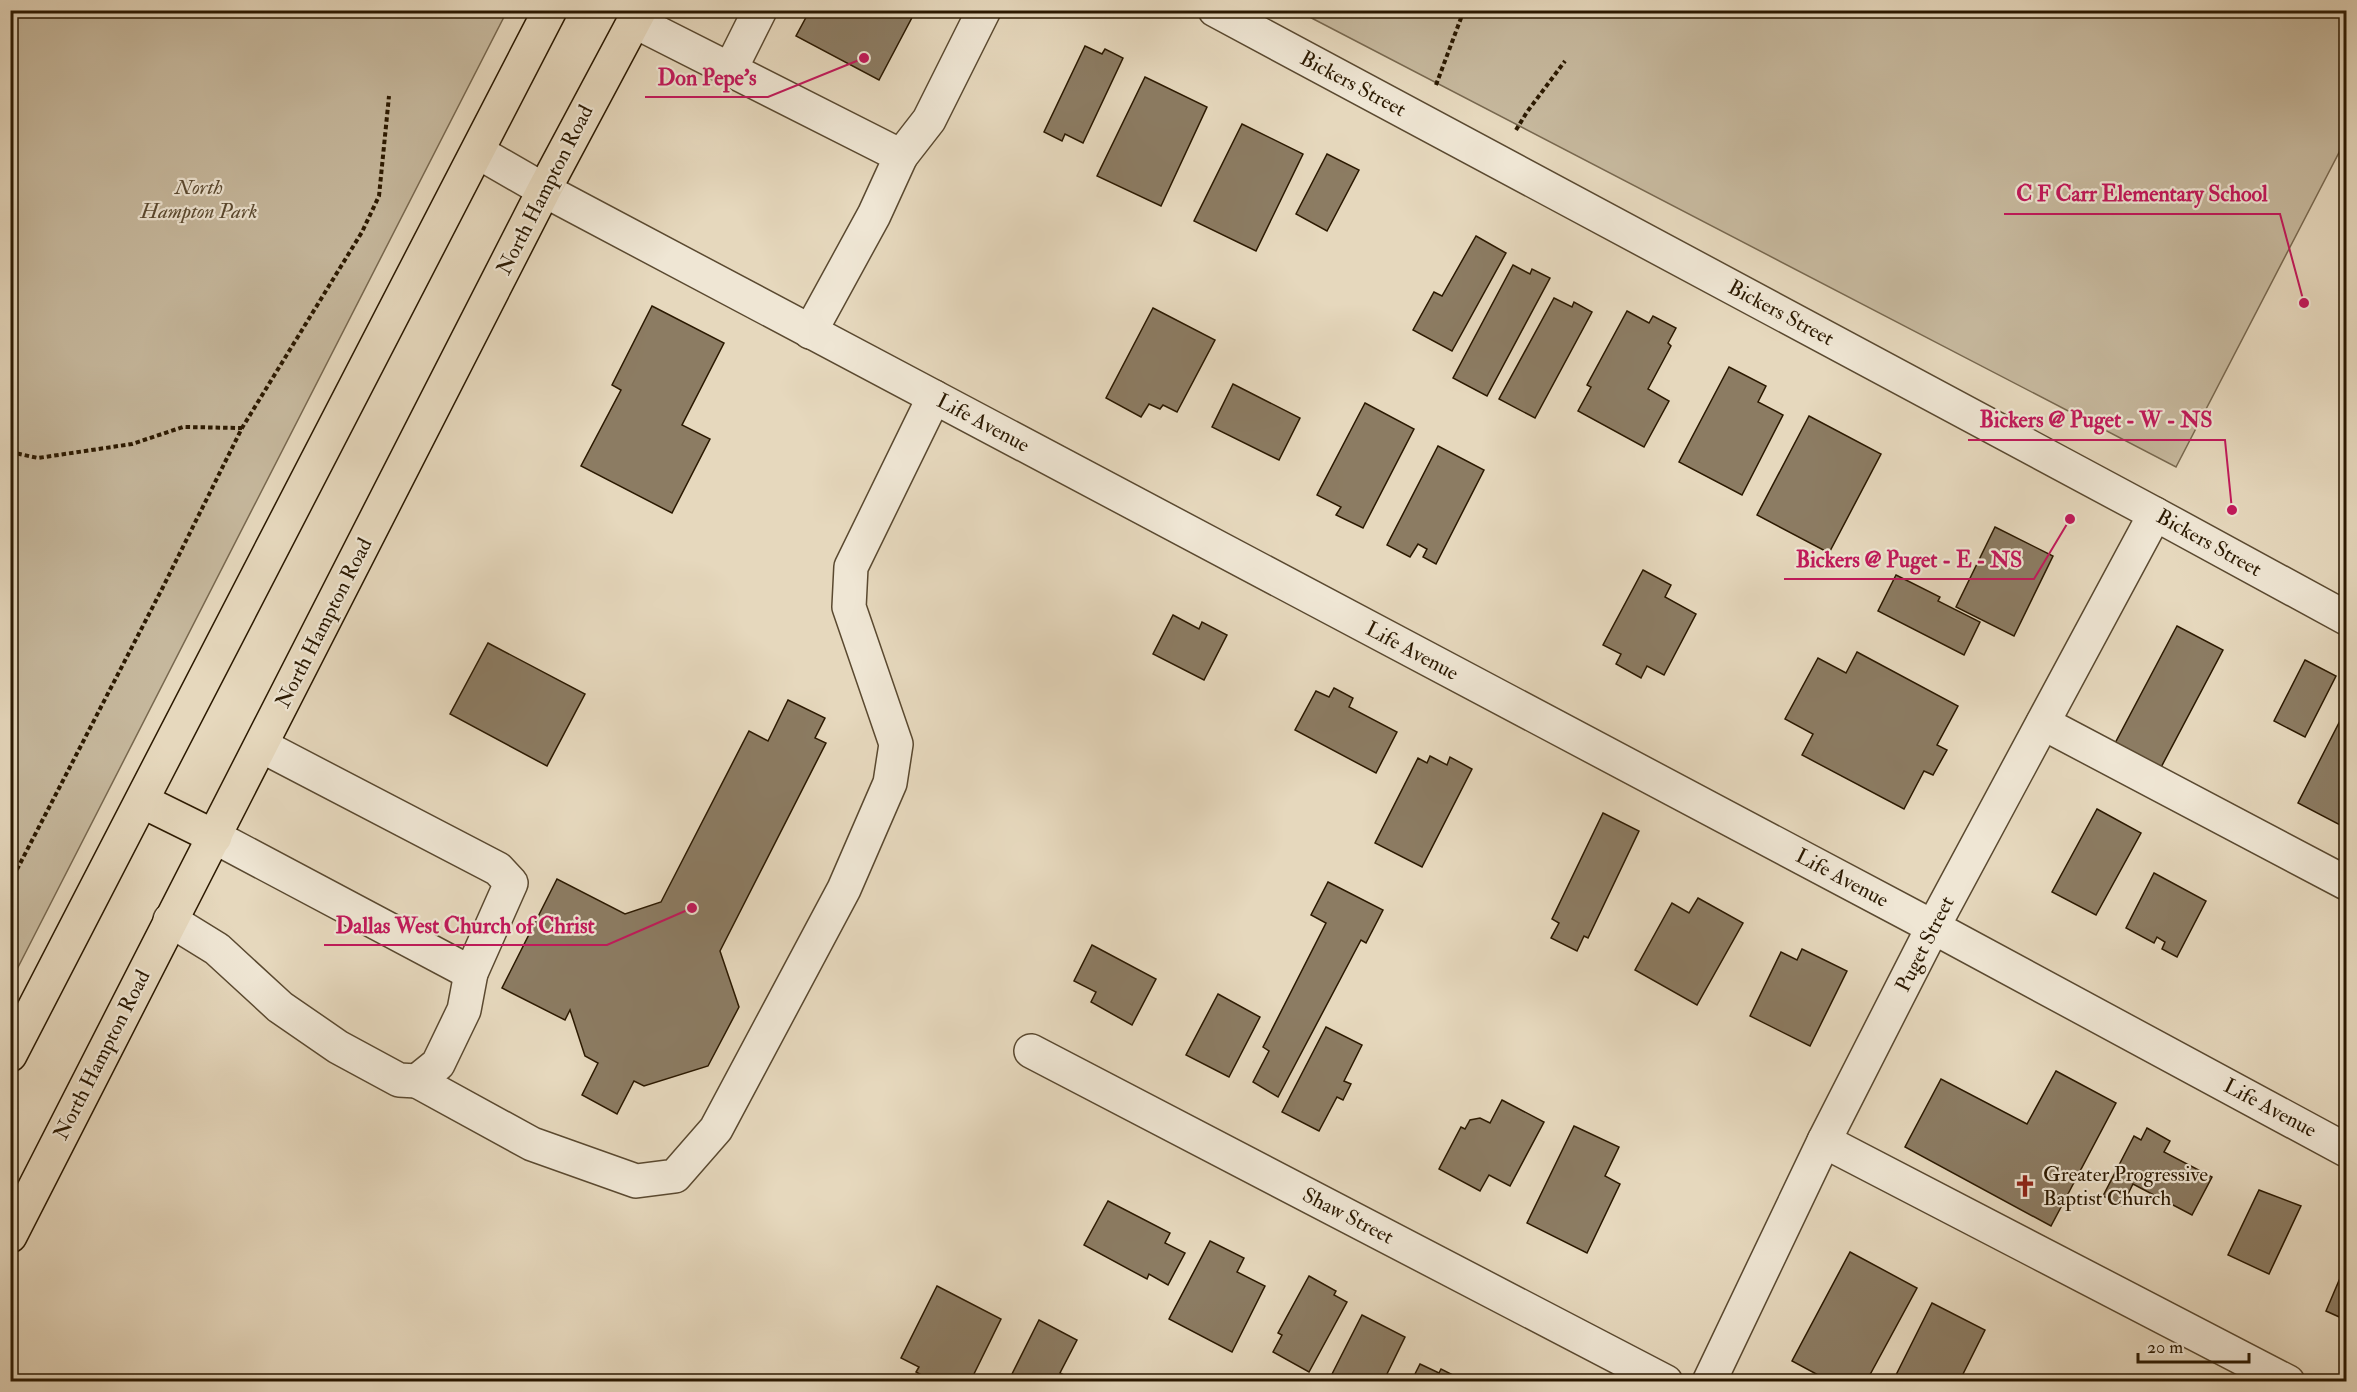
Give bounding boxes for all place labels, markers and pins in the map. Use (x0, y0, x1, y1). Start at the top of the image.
callout: Don Pepe's (645, 57, 768, 97)
callout: C F Carr Elementary School (2004, 174, 2280, 214)
callout: Bickers @ Puget - W - NS (1968, 400, 2225, 440)
callout: Bickers @ Puget - E - NS (1784, 539, 2034, 579)
callout: Dallas West Church of Christ (324, 905, 607, 945)
place label: Greater Progressive Baptist Church (2043, 1161, 2208, 1212)
church icon: Greater Progressive Baptist Church (2012, 1173, 2038, 1199)

